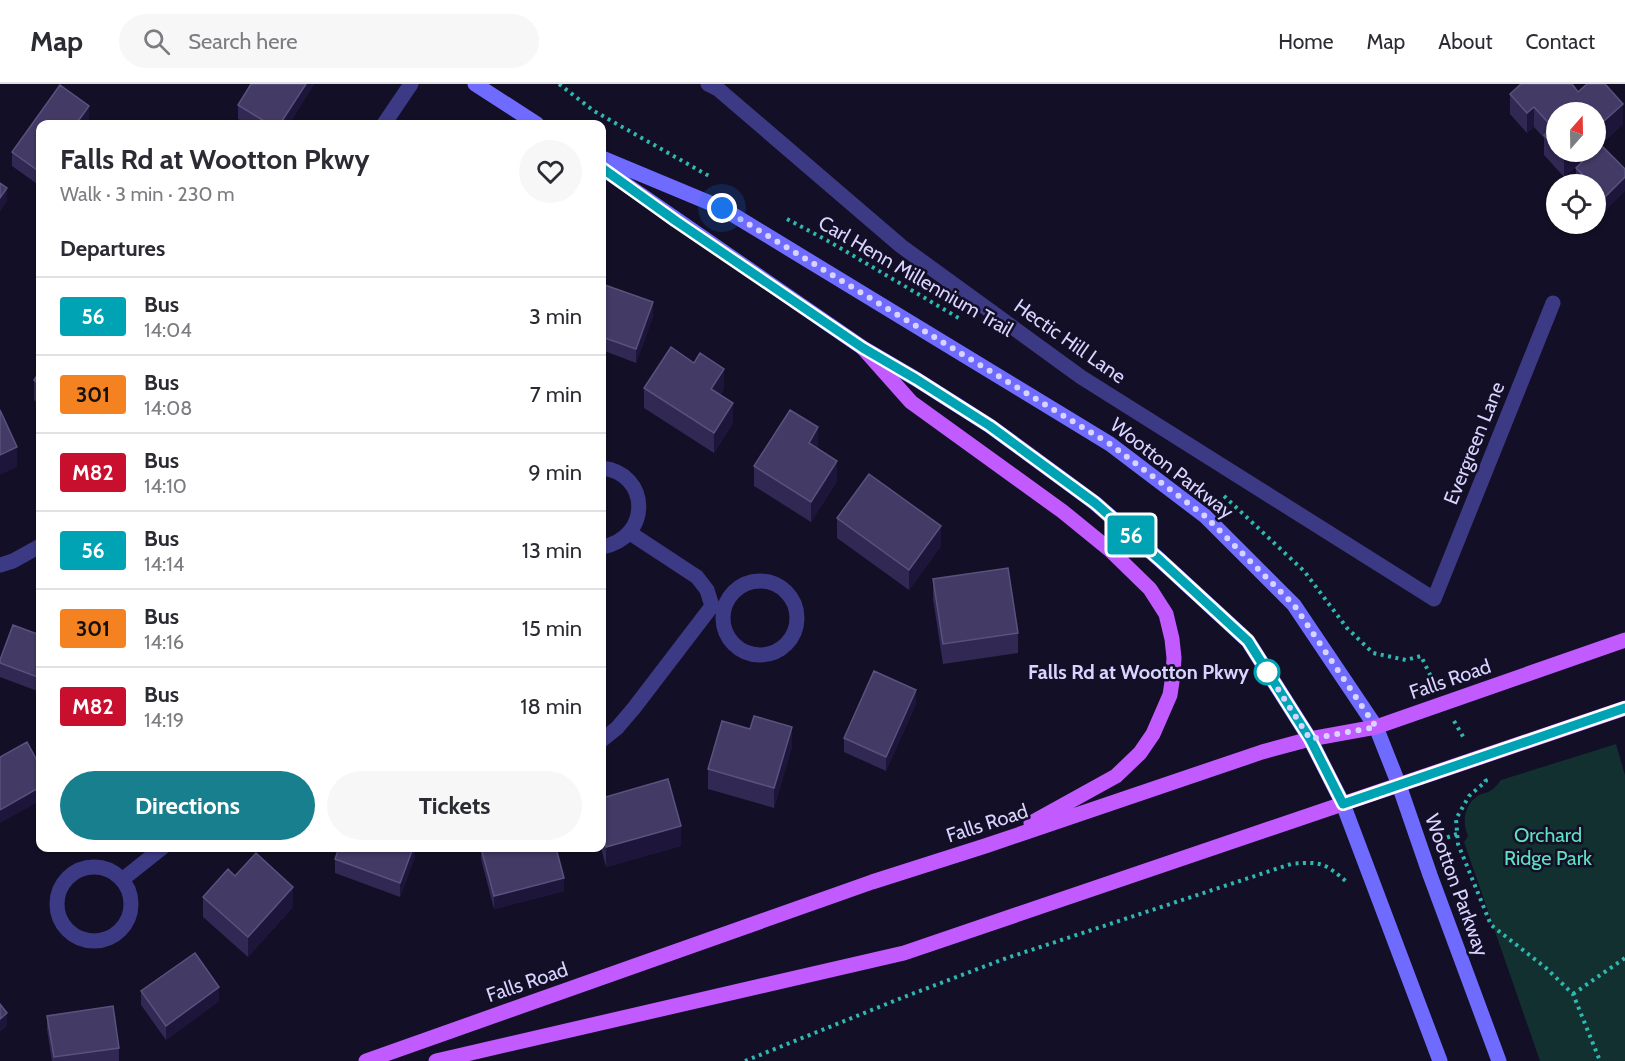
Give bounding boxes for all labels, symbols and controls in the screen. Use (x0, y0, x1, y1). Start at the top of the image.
search box (119, 14, 539, 68)
text: Map (30, 24, 83, 58)
icon: search (140, 25, 173, 58)
text: Search here (188, 28, 297, 55)
text: Home (1278, 29, 1334, 54)
text: Map (1367, 29, 1405, 54)
text: About (1438, 29, 1492, 54)
text: Contact (1525, 29, 1595, 54)
north arrow (1546, 102, 1606, 162)
map controls (1546, 102, 1606, 234)
button: heart (519, 140, 582, 203)
text: Falls Rd at Wootton Pkwy (60, 142, 369, 176)
button: locate (1546, 174, 1606, 234)
text: Walk · 3 min · 230 m (60, 182, 235, 206)
your location (707, 193, 737, 223)
street label: Carl Henn Millennium Trail (814, 210, 1018, 342)
text: Departures (60, 235, 165, 262)
text: Bus (144, 291, 179, 318)
street label: Hectic Hill Lane (1010, 294, 1130, 388)
text: 3 min (529, 303, 582, 330)
text: 56 (81, 304, 105, 329)
text: 14:04 (144, 318, 192, 342)
text: Bus (144, 369, 179, 396)
street label: Evergreen Lane (1439, 378, 1509, 508)
text: 7 min (530, 381, 582, 408)
text: 301 (76, 382, 110, 407)
text: 14:08 (144, 396, 192, 420)
street label: Wootton Parkway (1106, 412, 1238, 524)
text: Bus (144, 447, 179, 474)
text: 9 min (528, 459, 582, 486)
text: M82 (72, 460, 114, 485)
text: 14:10 (144, 474, 187, 498)
line badge: 56 (1104, 516, 1158, 554)
text: 56 (1119, 523, 1143, 548)
text: Bus (144, 525, 179, 552)
text: 13 min (522, 537, 582, 564)
text: 56 (81, 538, 105, 563)
text: 14:14 (144, 552, 184, 576)
text: Bus (144, 603, 179, 630)
text: 15 min (522, 615, 582, 642)
text: 301 (76, 616, 110, 641)
text: 14:16 (144, 630, 184, 654)
street label: Falls Road (1406, 654, 1494, 704)
marker: Falls Rd at Wootton Pkwy (1254, 659, 1280, 685)
place label: Falls Rd at Wootton Pkwy (1028, 660, 1249, 684)
text: Bus (144, 681, 179, 708)
text: 18 min (520, 693, 582, 720)
text: M82 (72, 694, 114, 719)
text: 14:19 (144, 708, 184, 732)
button: Directions (60, 771, 315, 840)
button: Tickets (327, 771, 582, 840)
street label: Falls Road (943, 799, 1031, 847)
street label: Wootton Parkway (1420, 810, 1494, 960)
park label: Orchard Ridge Park (1504, 823, 1592, 870)
street label: Falls Road (483, 957, 571, 1007)

